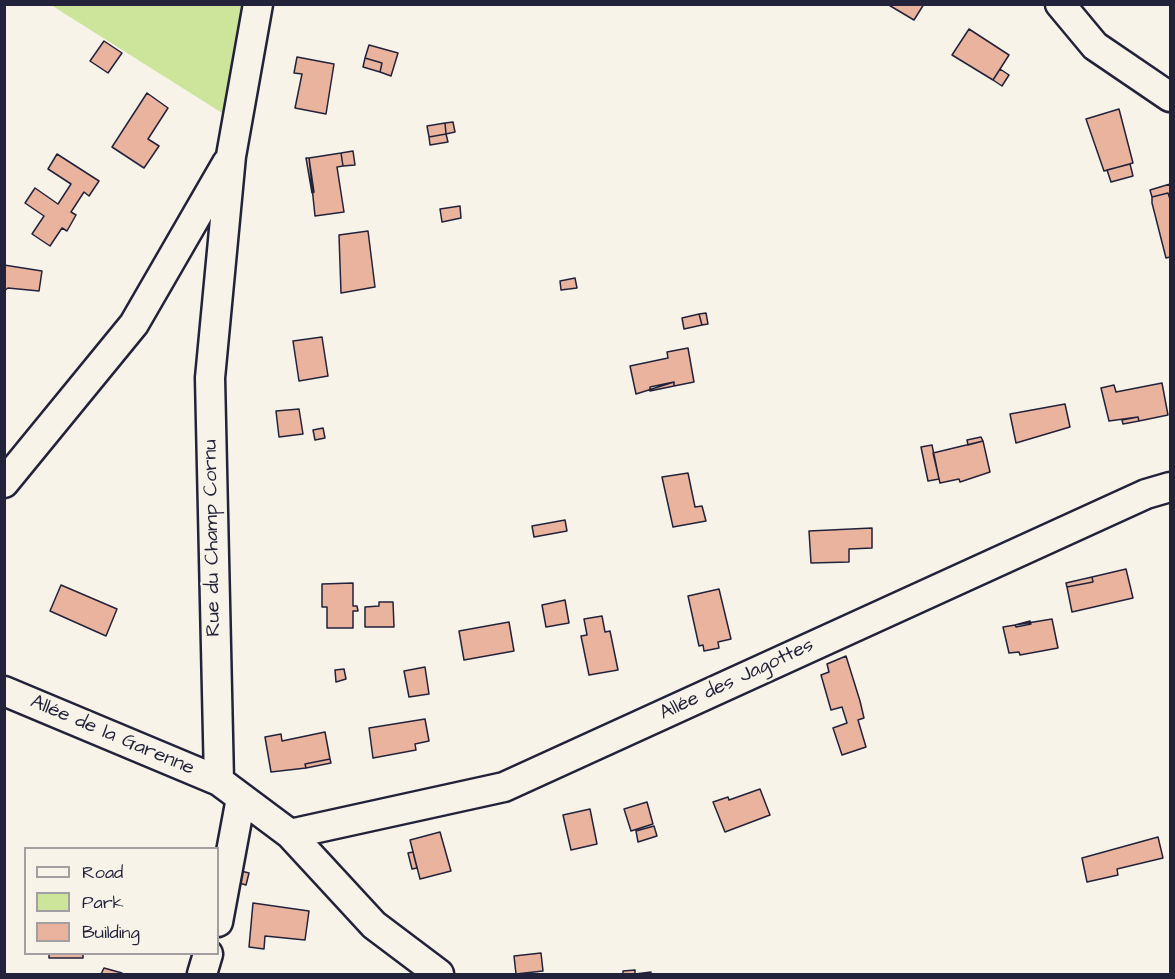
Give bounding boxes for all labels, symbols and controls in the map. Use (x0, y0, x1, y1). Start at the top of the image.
street label: Rue du Champ Cornu (199, 439, 227, 637)
street label: Allée des Jagottes (656, 634, 818, 726)
street label: Allée de la Garenne (26, 691, 198, 781)
legend (24, 847, 219, 955)
text: Road (82, 860, 123, 885)
text: Park (82, 890, 124, 915)
text: Building (82, 920, 140, 945)

